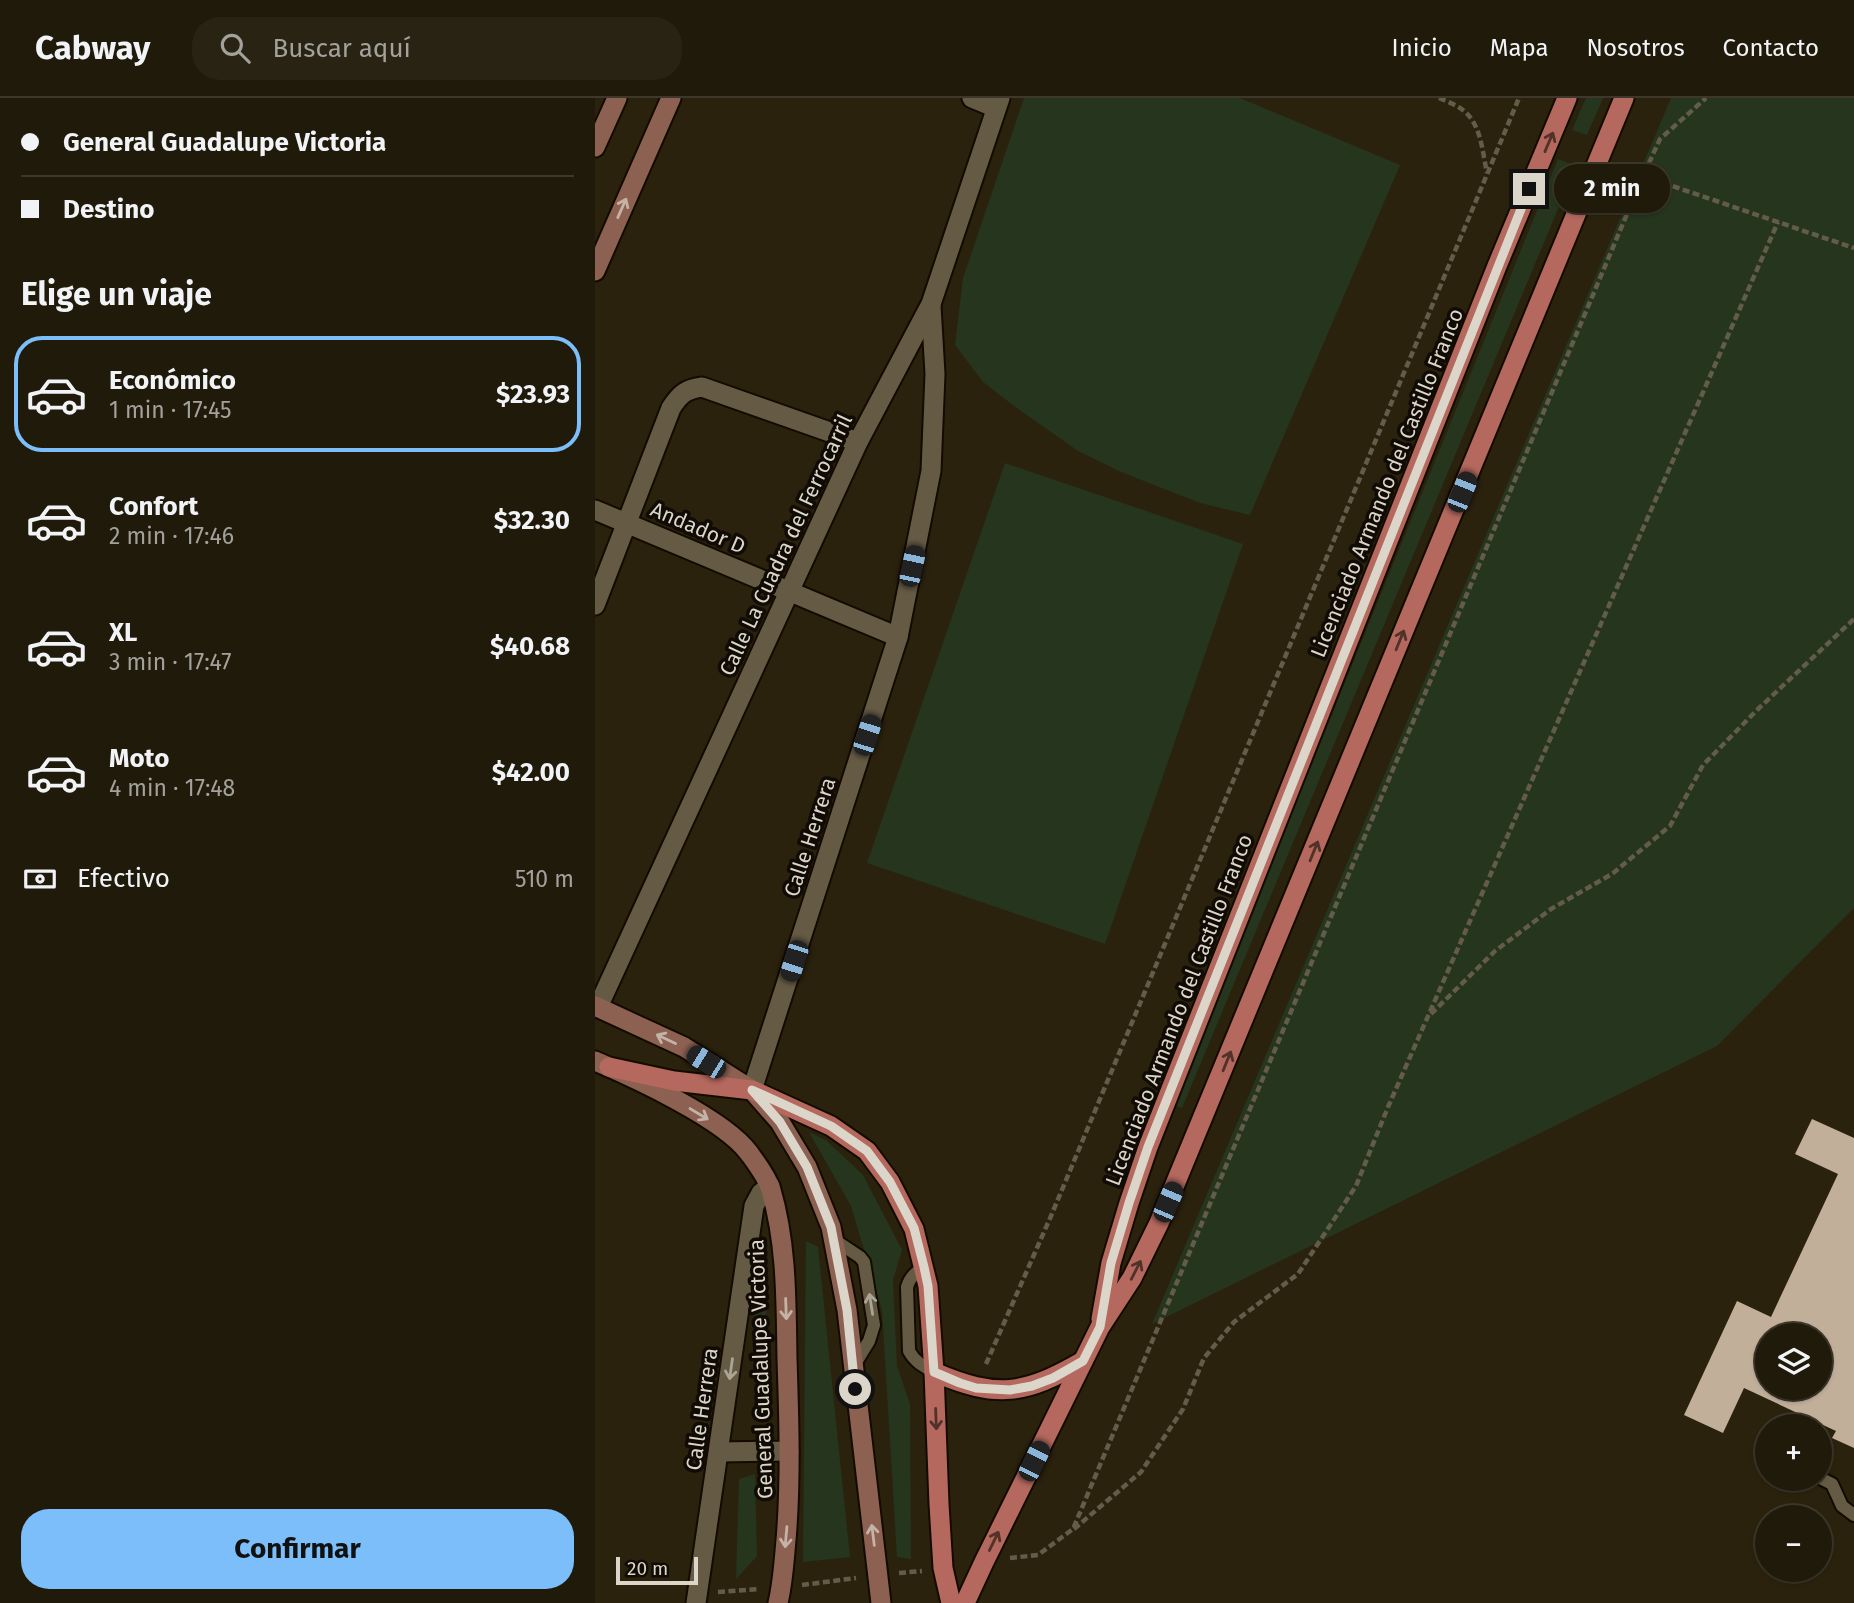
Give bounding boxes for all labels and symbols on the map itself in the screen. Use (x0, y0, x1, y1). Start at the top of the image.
one-way arrow (1543, 132, 1556, 153)
callout: 2 min (1553, 164, 1669, 214)
route end (1513, 173, 1545, 205)
one-way arrow (616, 198, 629, 220)
street label: Licenciado Armando del Castillo Franco (1305, 305, 1469, 661)
street label: Calle La Cuadra del Ferrocarril (714, 410, 858, 680)
car (1445, 469, 1480, 515)
street label: Andador D (647, 496, 749, 560)
car (898, 543, 927, 589)
one-way arrow (1395, 630, 1408, 652)
car (851, 712, 884, 758)
street label: Calle Herrera (779, 774, 841, 900)
street label: Licenciado Armando del Castillo Franco (1100, 831, 1258, 1189)
one-way arrow (1308, 840, 1321, 862)
car (778, 938, 811, 984)
one-way arrow (656, 1032, 677, 1045)
car (683, 1042, 730, 1082)
one-way arrow (1221, 1051, 1234, 1072)
one-way arrow (689, 1108, 709, 1122)
car (1151, 1179, 1186, 1225)
street label: General Guadalupe Victoria (743, 1239, 779, 1499)
one-way arrow (1130, 1260, 1144, 1280)
one-way arrow (864, 1294, 877, 1316)
one-way arrow (779, 1298, 792, 1321)
street label: Calle Herrera (681, 1346, 723, 1472)
one-way arrow (724, 1357, 737, 1380)
route start (839, 1373, 871, 1405)
one-way arrow (929, 1407, 942, 1430)
car (1016, 1438, 1053, 1484)
one-way arrow (866, 1524, 879, 1547)
one-way arrow (779, 1525, 792, 1548)
one-way arrow (988, 1531, 1002, 1552)
scale bar (616, 1554, 698, 1586)

